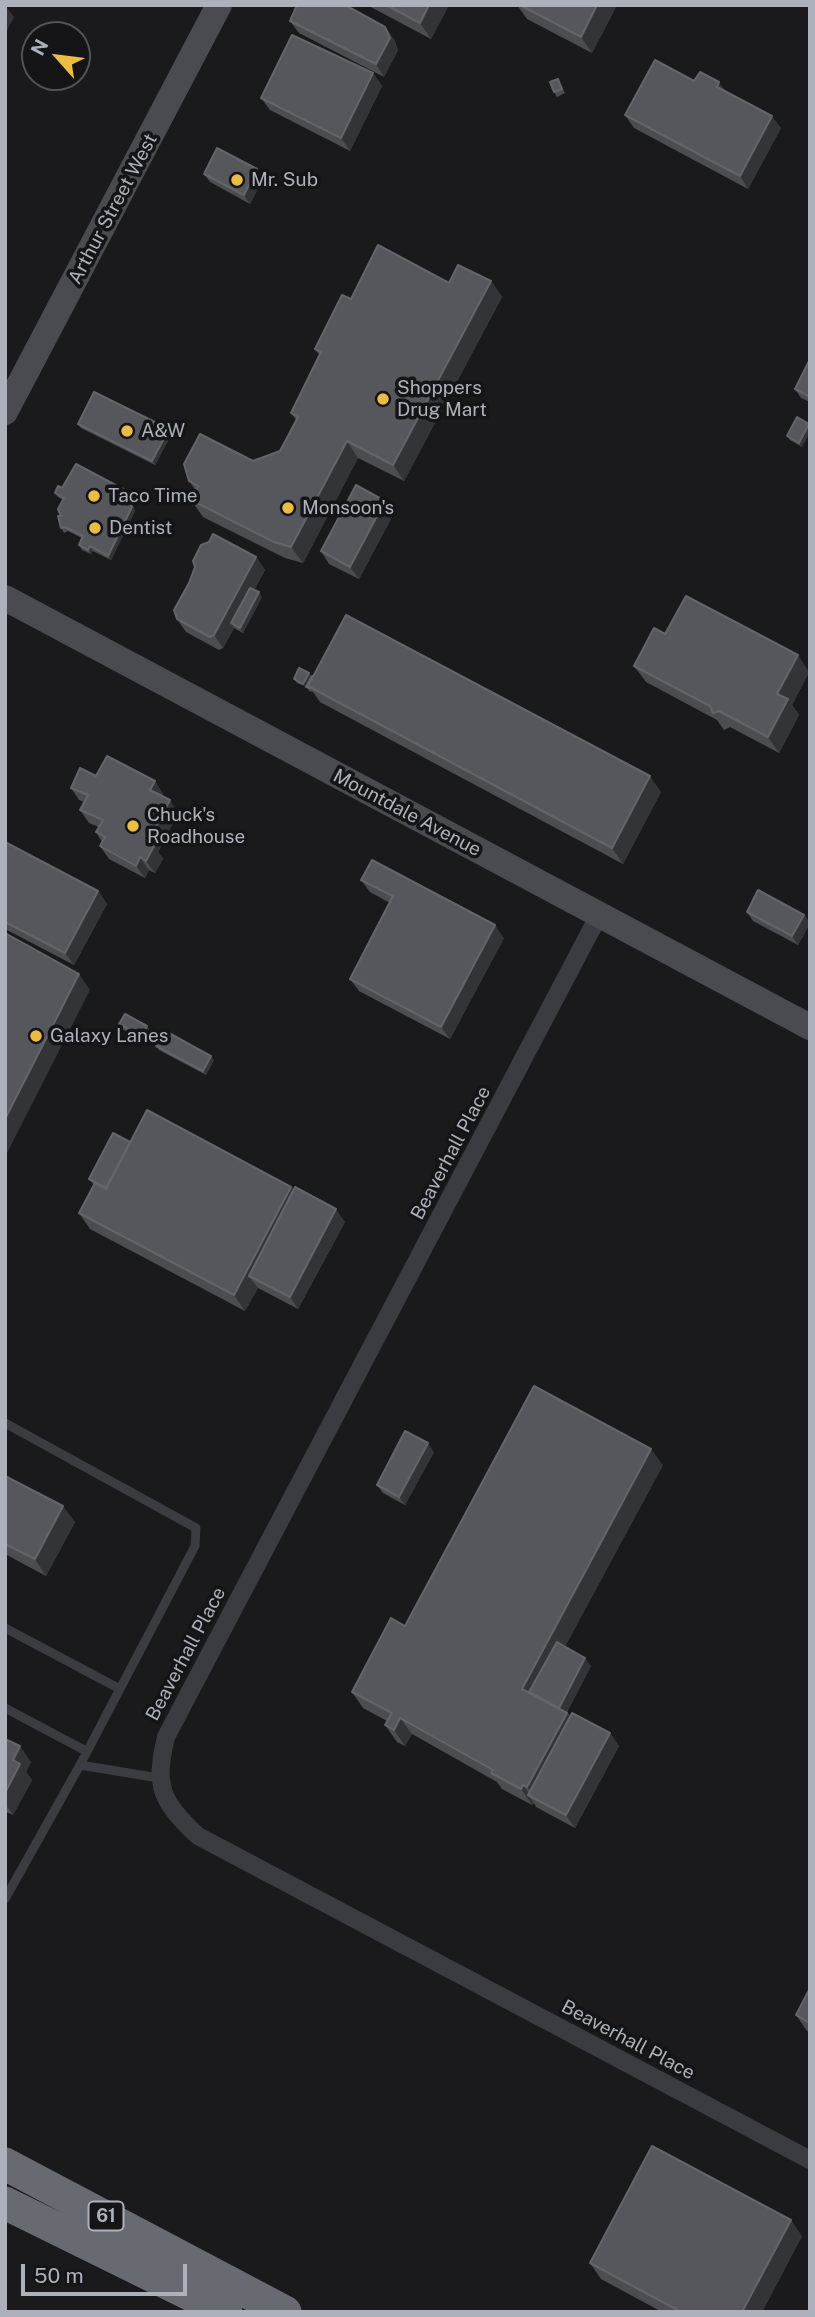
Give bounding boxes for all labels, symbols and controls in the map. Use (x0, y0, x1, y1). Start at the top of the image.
north arrow (21, 21, 91, 91)
text: N (26, 35, 52, 59)
street label: Arthur Street West (64, 130, 162, 288)
place label: Mr. Sub (251, 169, 318, 191)
marker: Mr. Sub (229, 172, 245, 188)
place label: Shoppers Drug Mart (397, 377, 487, 421)
marker: Shoppers Drug Mart (375, 391, 391, 407)
place label: A&W (141, 420, 185, 442)
marker: A&W (119, 423, 135, 439)
place label: Taco Time (108, 485, 198, 507)
marker: Taco Time (86, 488, 102, 504)
place label: Monsoon's (302, 497, 394, 519)
marker: Monsoon's (280, 500, 296, 516)
place label: Dentist (109, 517, 172, 539)
marker: Dentist (87, 520, 103, 536)
street label: Mountdale Avenue (329, 764, 485, 862)
place label: Chuck's Roadhouse (147, 804, 245, 848)
marker: Chuck's Roadhouse (125, 818, 141, 834)
place label: Galaxy Lanes (50, 1025, 168, 1047)
marker: Galaxy Lanes (28, 1028, 44, 1044)
street label: Beaverhall Place (406, 1082, 496, 1224)
street label: Beaverhall Place (141, 1583, 231, 1725)
street label: Beaverhall Place (557, 1995, 699, 2085)
road number: 61 (88, 2202, 124, 2230)
scale bar (24, 2250, 191, 2294)
text: 50 m (34, 2263, 84, 2288)

